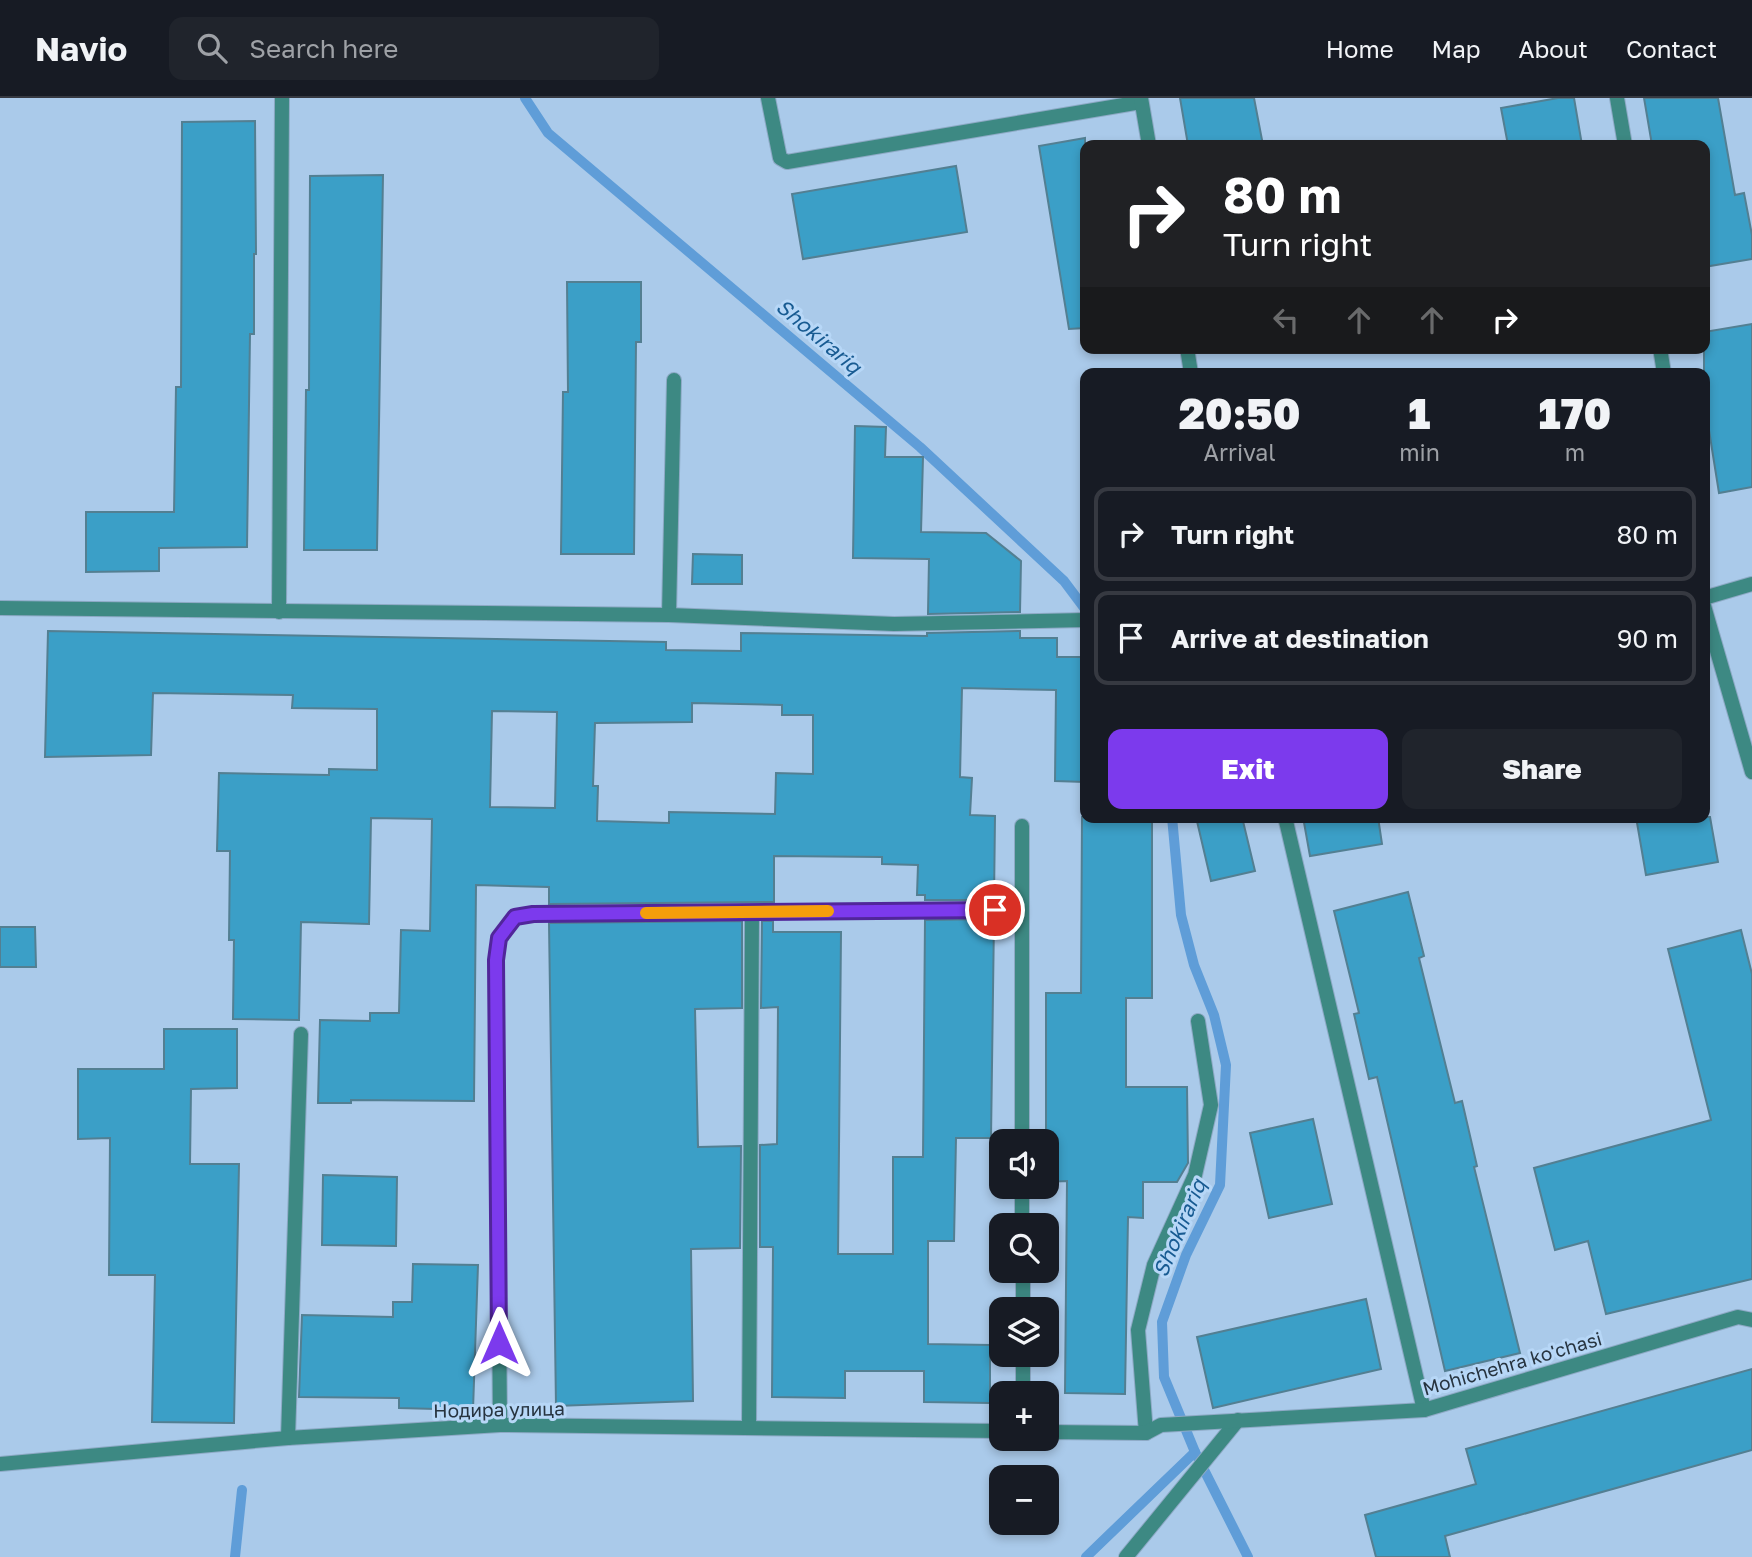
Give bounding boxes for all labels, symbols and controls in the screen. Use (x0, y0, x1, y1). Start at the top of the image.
search box (169, 17, 659, 80)
text: Navio (35, 29, 127, 68)
icon: search (193, 29, 231, 67)
text: Search here (249, 33, 398, 64)
text: Home (1326, 34, 1394, 63)
text: Map (1432, 34, 1481, 63)
text: About (1519, 34, 1588, 63)
text: Contact (1626, 34, 1717, 63)
text: 80 m (1223, 165, 1341, 224)
icon: right (1108, 168, 1199, 259)
text: Turn right (1223, 225, 1372, 263)
water label: Shokirariq (771, 293, 868, 380)
icon: left (1267, 301, 1305, 339)
icon: ahead (1340, 301, 1378, 339)
icon: ahead (1413, 301, 1451, 339)
icon: right (1486, 301, 1524, 339)
text: 20:50 (1179, 388, 1300, 438)
text: 1 (1408, 388, 1431, 438)
text: 170 (1538, 388, 1611, 438)
text: Arrival (1204, 438, 1276, 466)
text: min (1399, 438, 1440, 466)
text: m (1565, 438, 1585, 466)
icon: right (1112, 515, 1150, 553)
text: Turn right (1171, 519, 1294, 550)
text: 80 m (1617, 519, 1678, 550)
icon: arrive (1112, 619, 1150, 657)
text: Arrive at destination (1171, 623, 1429, 654)
text: 90 m (1617, 623, 1678, 654)
button: Exit (1108, 729, 1388, 809)
button: Share (1402, 729, 1682, 809)
pin (965, 880, 1025, 940)
icon: arrive (976, 891, 1014, 929)
map controls (989, 1129, 1059, 1535)
button: sound (989, 1129, 1059, 1199)
water label: Shokirariq (1147, 1174, 1212, 1280)
button: search (989, 1213, 1059, 1283)
button: layers (989, 1297, 1059, 1367)
position arrow (462, 1306, 536, 1380)
street label: Mohichehra ko'chasi (1420, 1326, 1604, 1400)
button: + (989, 1381, 1059, 1451)
street label: Нодира улица (433, 1396, 565, 1422)
button: − (989, 1465, 1059, 1535)

